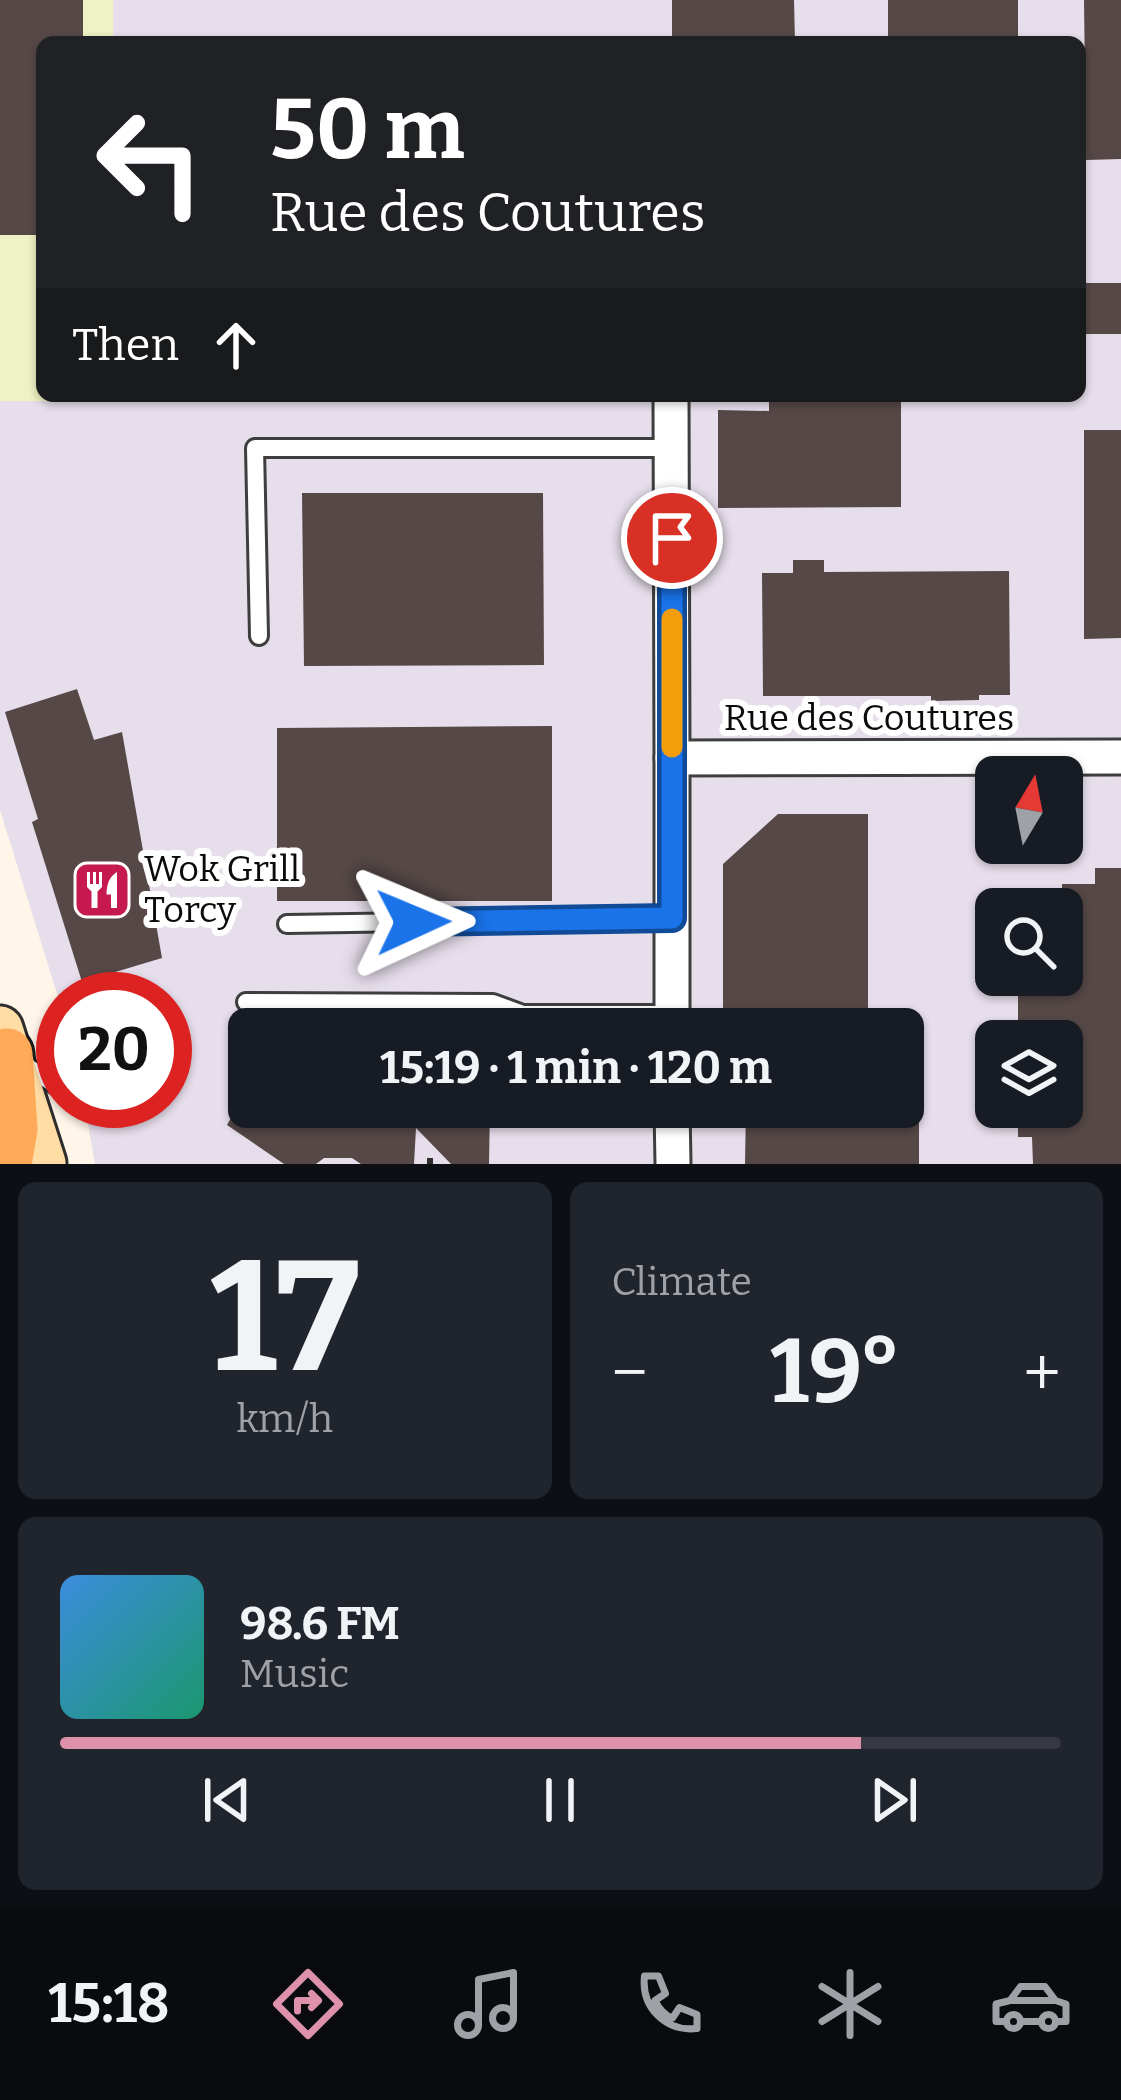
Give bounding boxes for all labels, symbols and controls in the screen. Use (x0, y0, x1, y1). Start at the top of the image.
text: 50 m (270, 79, 465, 180)
icon: left (72, 84, 228, 240)
text: Rue des Coutures (270, 181, 706, 245)
icon: ahead (203, 312, 269, 378)
text: Then (72, 318, 179, 372)
pin (621, 487, 723, 589)
icon: arrive (639, 505, 705, 571)
street label: Rue des Coutures (724, 696, 1014, 740)
north arrow (975, 756, 1083, 864)
map controls (975, 756, 1083, 1128)
place label: Wok Grill Torcy (144, 847, 300, 932)
restaurant icon: Wok Grill Torcy (71, 859, 133, 921)
position arrow (350, 859, 476, 985)
button: search (975, 888, 1083, 996)
speed limit sign: 20 (36, 972, 192, 1128)
button: layers (975, 1020, 1083, 1128)
text: 15:19 · 1 min · 120 m (380, 1041, 772, 1095)
text: 17 (210, 1224, 360, 1411)
text: Climate (612, 1259, 752, 1305)
text: 19° (770, 1318, 901, 1426)
text: − (612, 1333, 648, 1412)
text: + (1023, 1333, 1061, 1412)
text: km/h (236, 1396, 333, 1442)
text: 98.6 FM (240, 1597, 400, 1651)
text: Music (240, 1651, 349, 1697)
icon: previous (194, 1767, 260, 1833)
icon: pause (527, 1767, 593, 1833)
icon: next (861, 1767, 927, 1833)
icon: directions (266, 1962, 350, 2046)
icon: music (447, 1962, 531, 2046)
icon: phone (627, 1962, 711, 2046)
icon: climate (808, 1962, 892, 2046)
icon: car (989, 1962, 1073, 2046)
text: 15:18 (48, 1972, 170, 2036)

